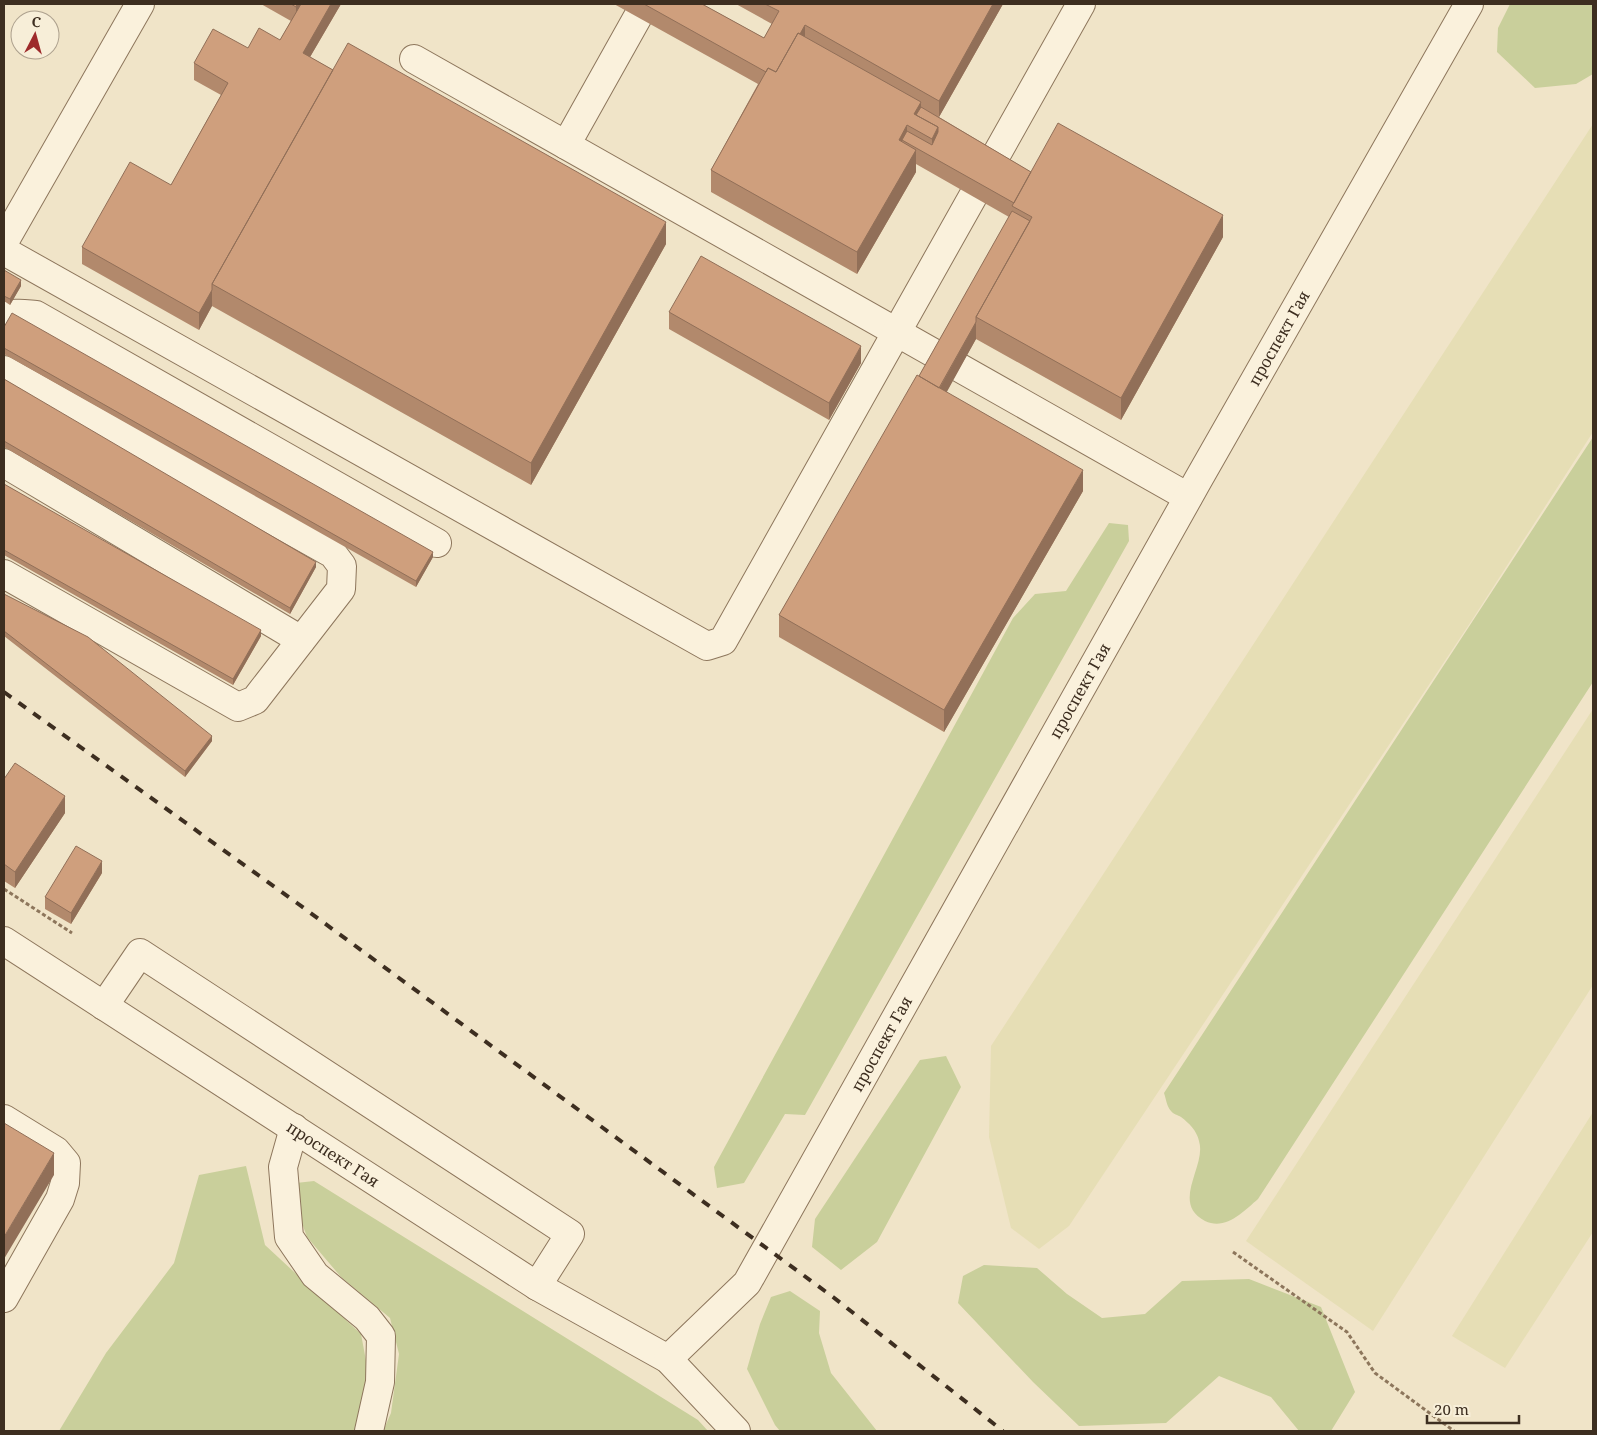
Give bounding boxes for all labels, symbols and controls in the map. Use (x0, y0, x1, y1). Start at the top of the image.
north arrow (10, 10, 60, 60)
text: С (31, 12, 42, 32)
street label: проспект Гая (1243, 286, 1315, 390)
street label: проспект Гая (1044, 639, 1115, 742)
street label: проспект Гая (846, 992, 917, 1096)
street label: проспект Гая (282, 1116, 384, 1192)
scale bar (1427, 1392, 1520, 1424)
text: 20 m (1434, 1399, 1469, 1419)

